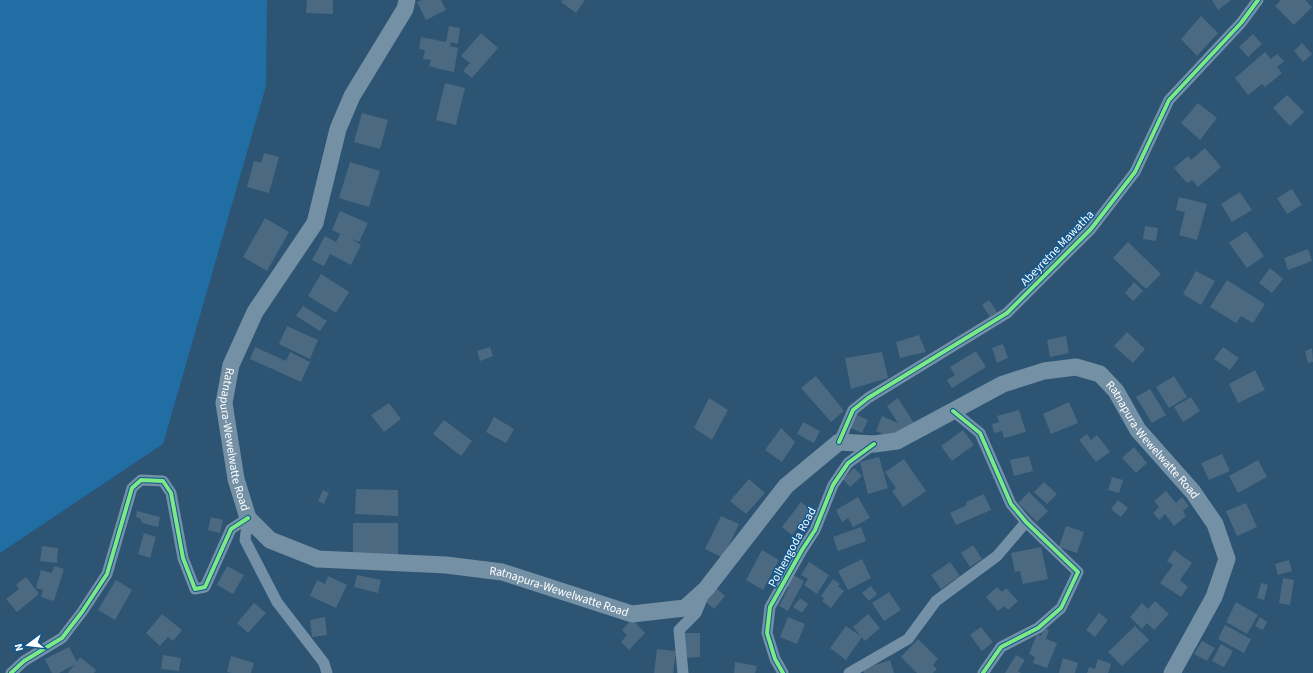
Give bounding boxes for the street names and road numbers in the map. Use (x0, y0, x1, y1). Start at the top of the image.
street label: Abeyretne Mawatha (1017, 207, 1098, 290)
street label: Ratnapura-Wewelwatte Road (215, 366, 253, 513)
street label: Ratnapura-Wewelwatte Road (1102, 377, 1203, 502)
street label: Polhengoda Road (764, 504, 821, 590)
street label: Ratnapura-Wewelwatte Road (488, 562, 631, 621)

